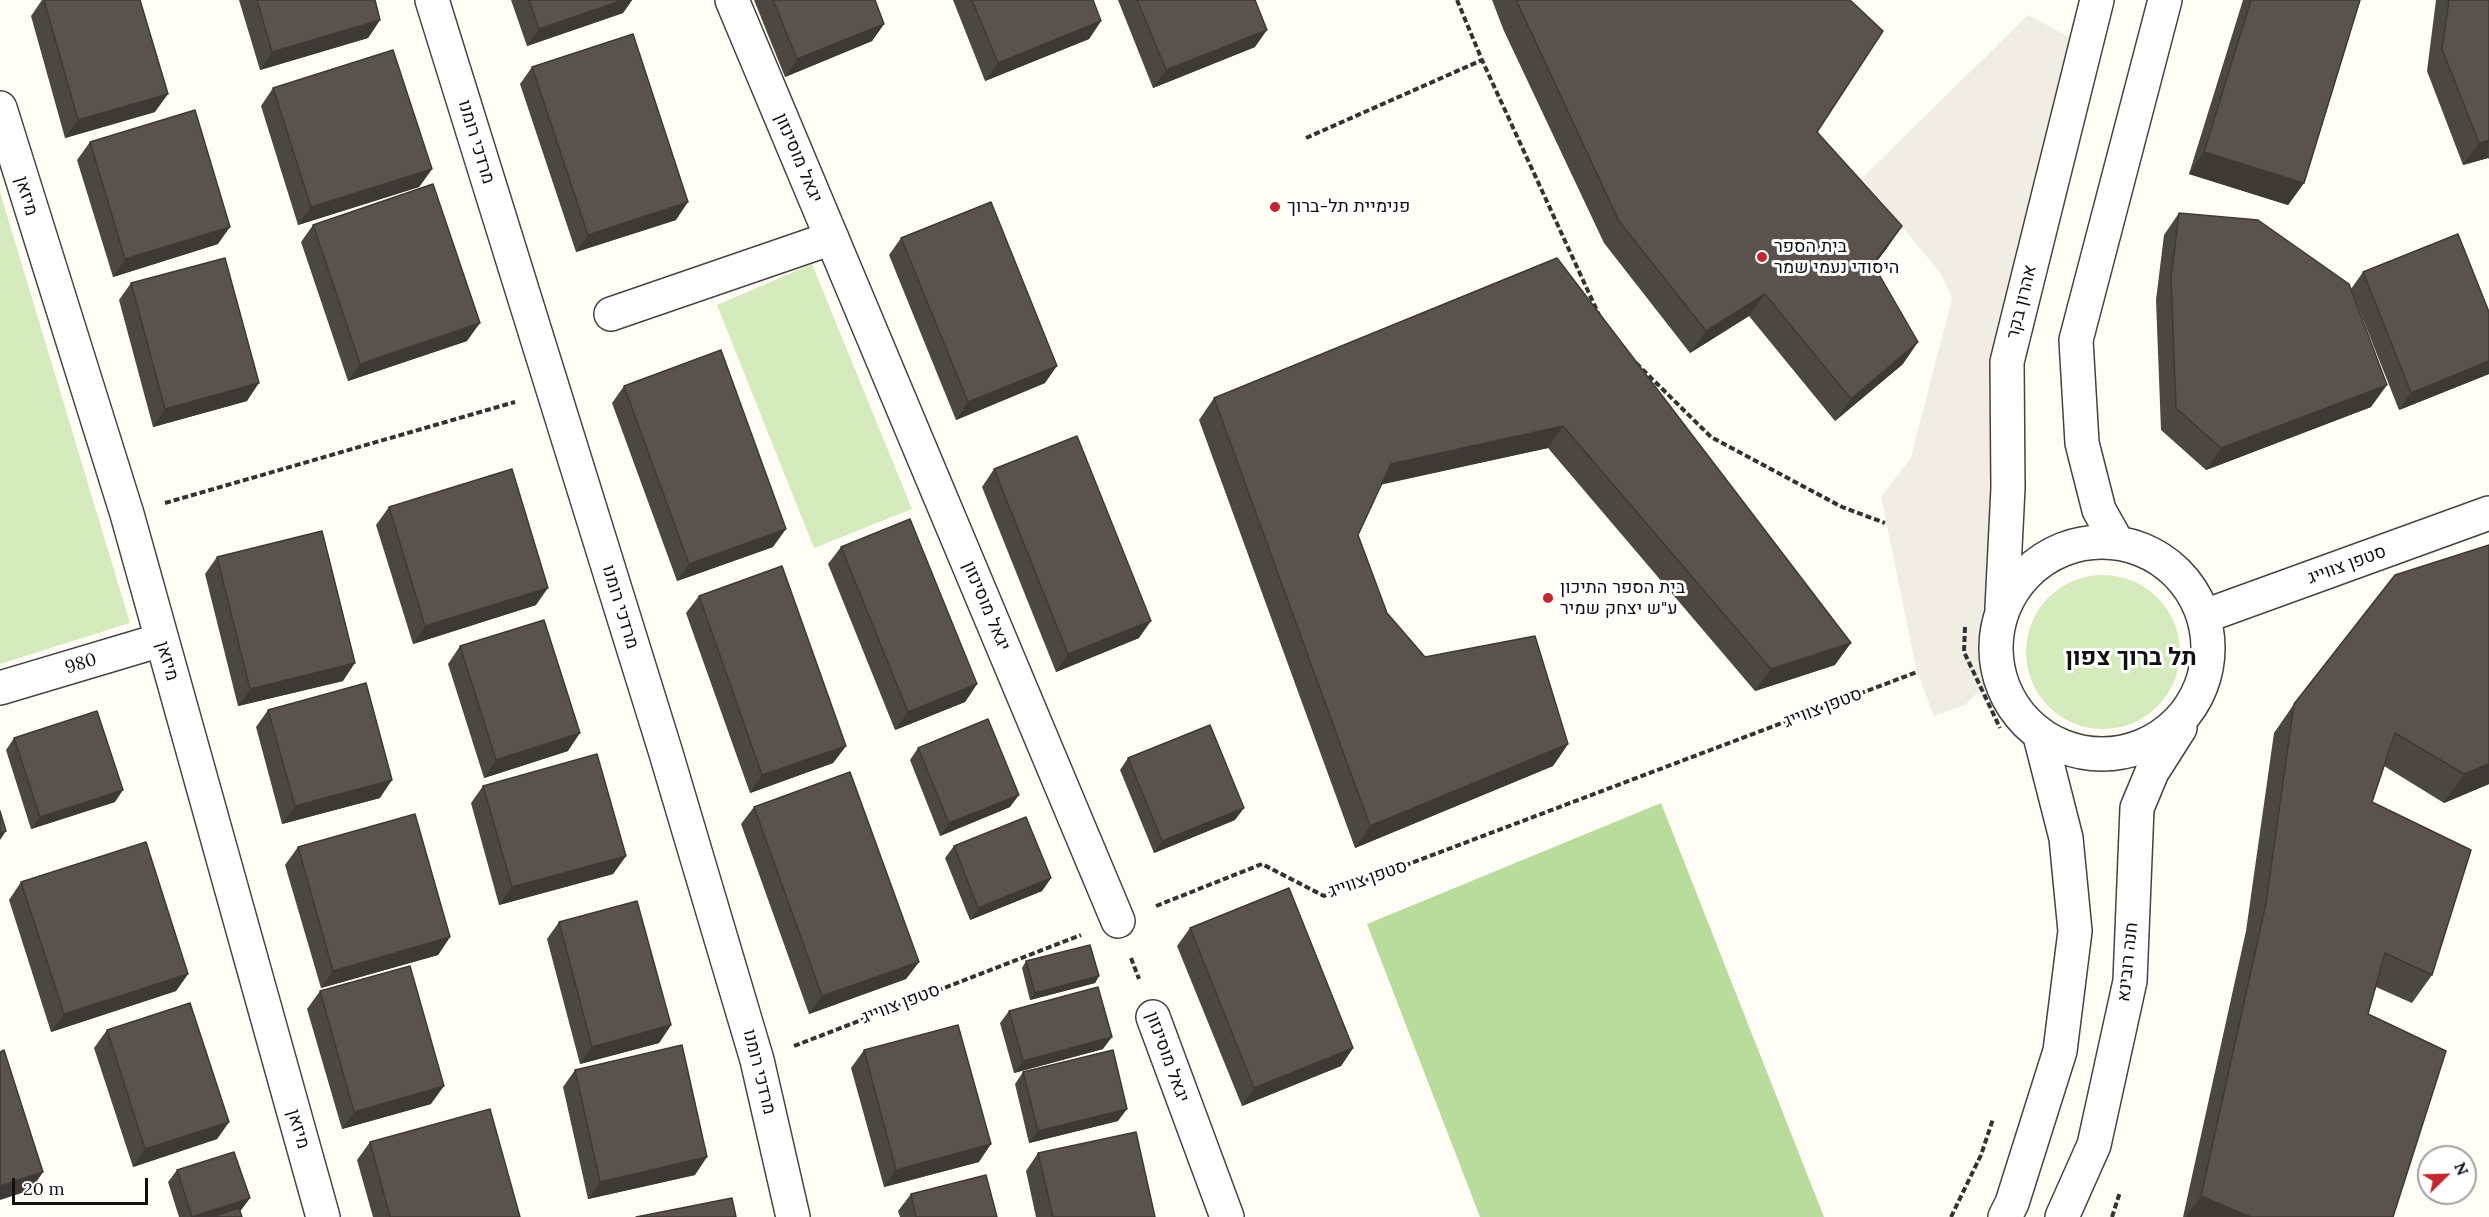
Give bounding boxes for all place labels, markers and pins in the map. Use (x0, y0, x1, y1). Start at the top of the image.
place label: פנימיית תל-ברוך (1287, 196, 1410, 218)
marker: פנימיית תל-ברוך (1268, 200, 1282, 214)
place label: בית הספר היסודי נעמי שמר (1774, 236, 1899, 278)
marker: בית הספר היסודי נעמי שמר (1755, 250, 1769, 264)
place label: בית הספר התיכון ע"ש יצחק שמיר (1560, 577, 1685, 620)
marker: בית הספר התיכון ע"ש יצחק שמיר (1541, 591, 1555, 605)

